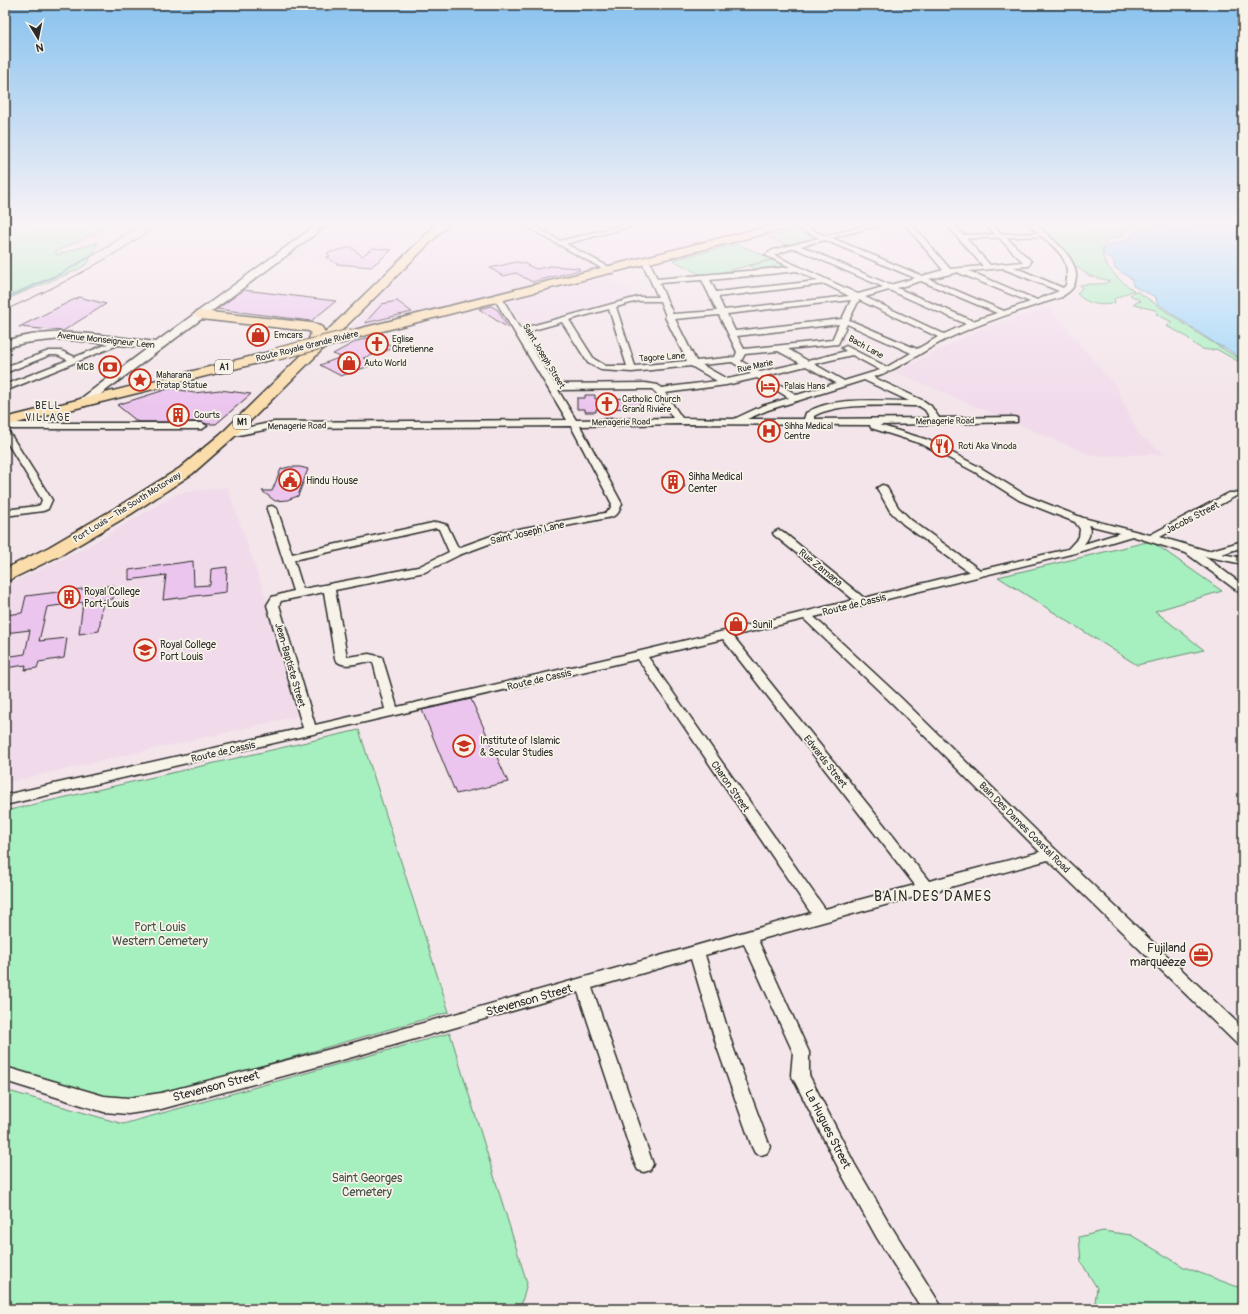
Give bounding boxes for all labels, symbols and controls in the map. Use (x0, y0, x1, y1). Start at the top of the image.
north arrow (18, 18, 58, 58)
text: N (34, 40, 44, 55)
shop icon: Emcars (245, 322, 271, 348)
street label: Saint Joseph Street (520, 322, 568, 391)
street label: Route Royale Grande Rivière (255, 328, 360, 365)
street label: Avenue Monseigneur Leen (56, 330, 155, 351)
place label: Emcars (274, 330, 303, 341)
church icon: Eglise Chretienne (364, 331, 390, 357)
street label: Bach Lane (846, 333, 886, 362)
place label: Eglise Chretienne (392, 334, 434, 355)
shop icon: Auto World (336, 350, 362, 376)
street label: Tagore Lane (639, 350, 686, 365)
bank icon: MCB (97, 354, 123, 380)
street label: Rue Marie (736, 357, 774, 376)
place label: Auto World (364, 358, 407, 369)
road number: A1 (215, 360, 233, 374)
place label: MCB (77, 362, 94, 373)
place icon: Maharana Pratap Statue (127, 367, 153, 393)
place label: Maharana Pratap Statue (156, 370, 208, 391)
hotel icon: Palais Hans (755, 373, 781, 399)
place label: Palais Hans (784, 381, 825, 392)
church icon: Catholic Church Grand Riviere (594, 391, 620, 417)
place label: Catholic Church Grand Riviere (622, 394, 681, 415)
district label: BELL VILLAGE (25, 400, 71, 424)
building icon: Courts (165, 402, 191, 428)
place label: Courts (194, 410, 220, 421)
road number: M1 (233, 415, 251, 429)
street label: Menagerie Road (916, 415, 975, 428)
street label: Menagerie Road (592, 416, 651, 429)
hospital icon: Sihha Medical Centre (756, 418, 782, 444)
street label: Menagerie Road (268, 420, 327, 433)
place label: Sihha Medical Centre (784, 421, 833, 442)
restaurant icon: Roti Aka Vinoda (929, 433, 955, 459)
place label: Roti Aka Vinoda (958, 441, 1017, 452)
public building icon: Hindu House (277, 467, 303, 493)
building icon: Sihha Medical Center (660, 469, 686, 495)
street label: Port Louis – The South Motorway (71, 470, 183, 545)
place label: Sihha Medical Center (688, 471, 743, 495)
place label: Hindu House (306, 475, 358, 487)
street label: Jacobs Street (1164, 499, 1222, 537)
street label: Saint Joseph Lane (489, 519, 565, 547)
street label: Rue Zamana (796, 546, 845, 589)
building icon: Royal College Port-Louis (56, 584, 82, 610)
place label: Royal College Port-Louis (84, 586, 140, 610)
street label: Route de Cassis (821, 591, 888, 619)
shop icon: Sunil (723, 611, 749, 637)
place label: Sunil (752, 619, 773, 631)
street label: Jean-Baptiste Street (272, 622, 308, 710)
school or university icon: Royal College Port Louis (132, 637, 158, 663)
place label: Royal College Port Louis (160, 639, 216, 663)
street label: Route de Cassis (506, 667, 573, 693)
school or university icon: Institute of Islamic & Secular Studies (451, 733, 477, 759)
street label: Edwards Street (801, 733, 850, 791)
place label: Institute of Islamic & Secular Studies (480, 735, 560, 759)
street label: Route de Cassis (190, 739, 257, 765)
street label: Charon Street (708, 759, 753, 815)
street label: Bain Des Dames Coastal Road (976, 780, 1072, 876)
district label: BAIN DES DAMES (874, 888, 992, 905)
park label: Port Louis Western Cemetery (112, 920, 208, 949)
place label: Fujiland marqueeze (1130, 941, 1186, 970)
office icon: Fujiland marqueeze (1188, 942, 1214, 968)
street label: Stevenson Street (484, 981, 574, 1020)
street label: Stevenson Street (171, 1068, 261, 1105)
street label: La Hugues Street (801, 1087, 854, 1172)
park label: Saint Georges Cemetery (332, 1171, 403, 1200)

